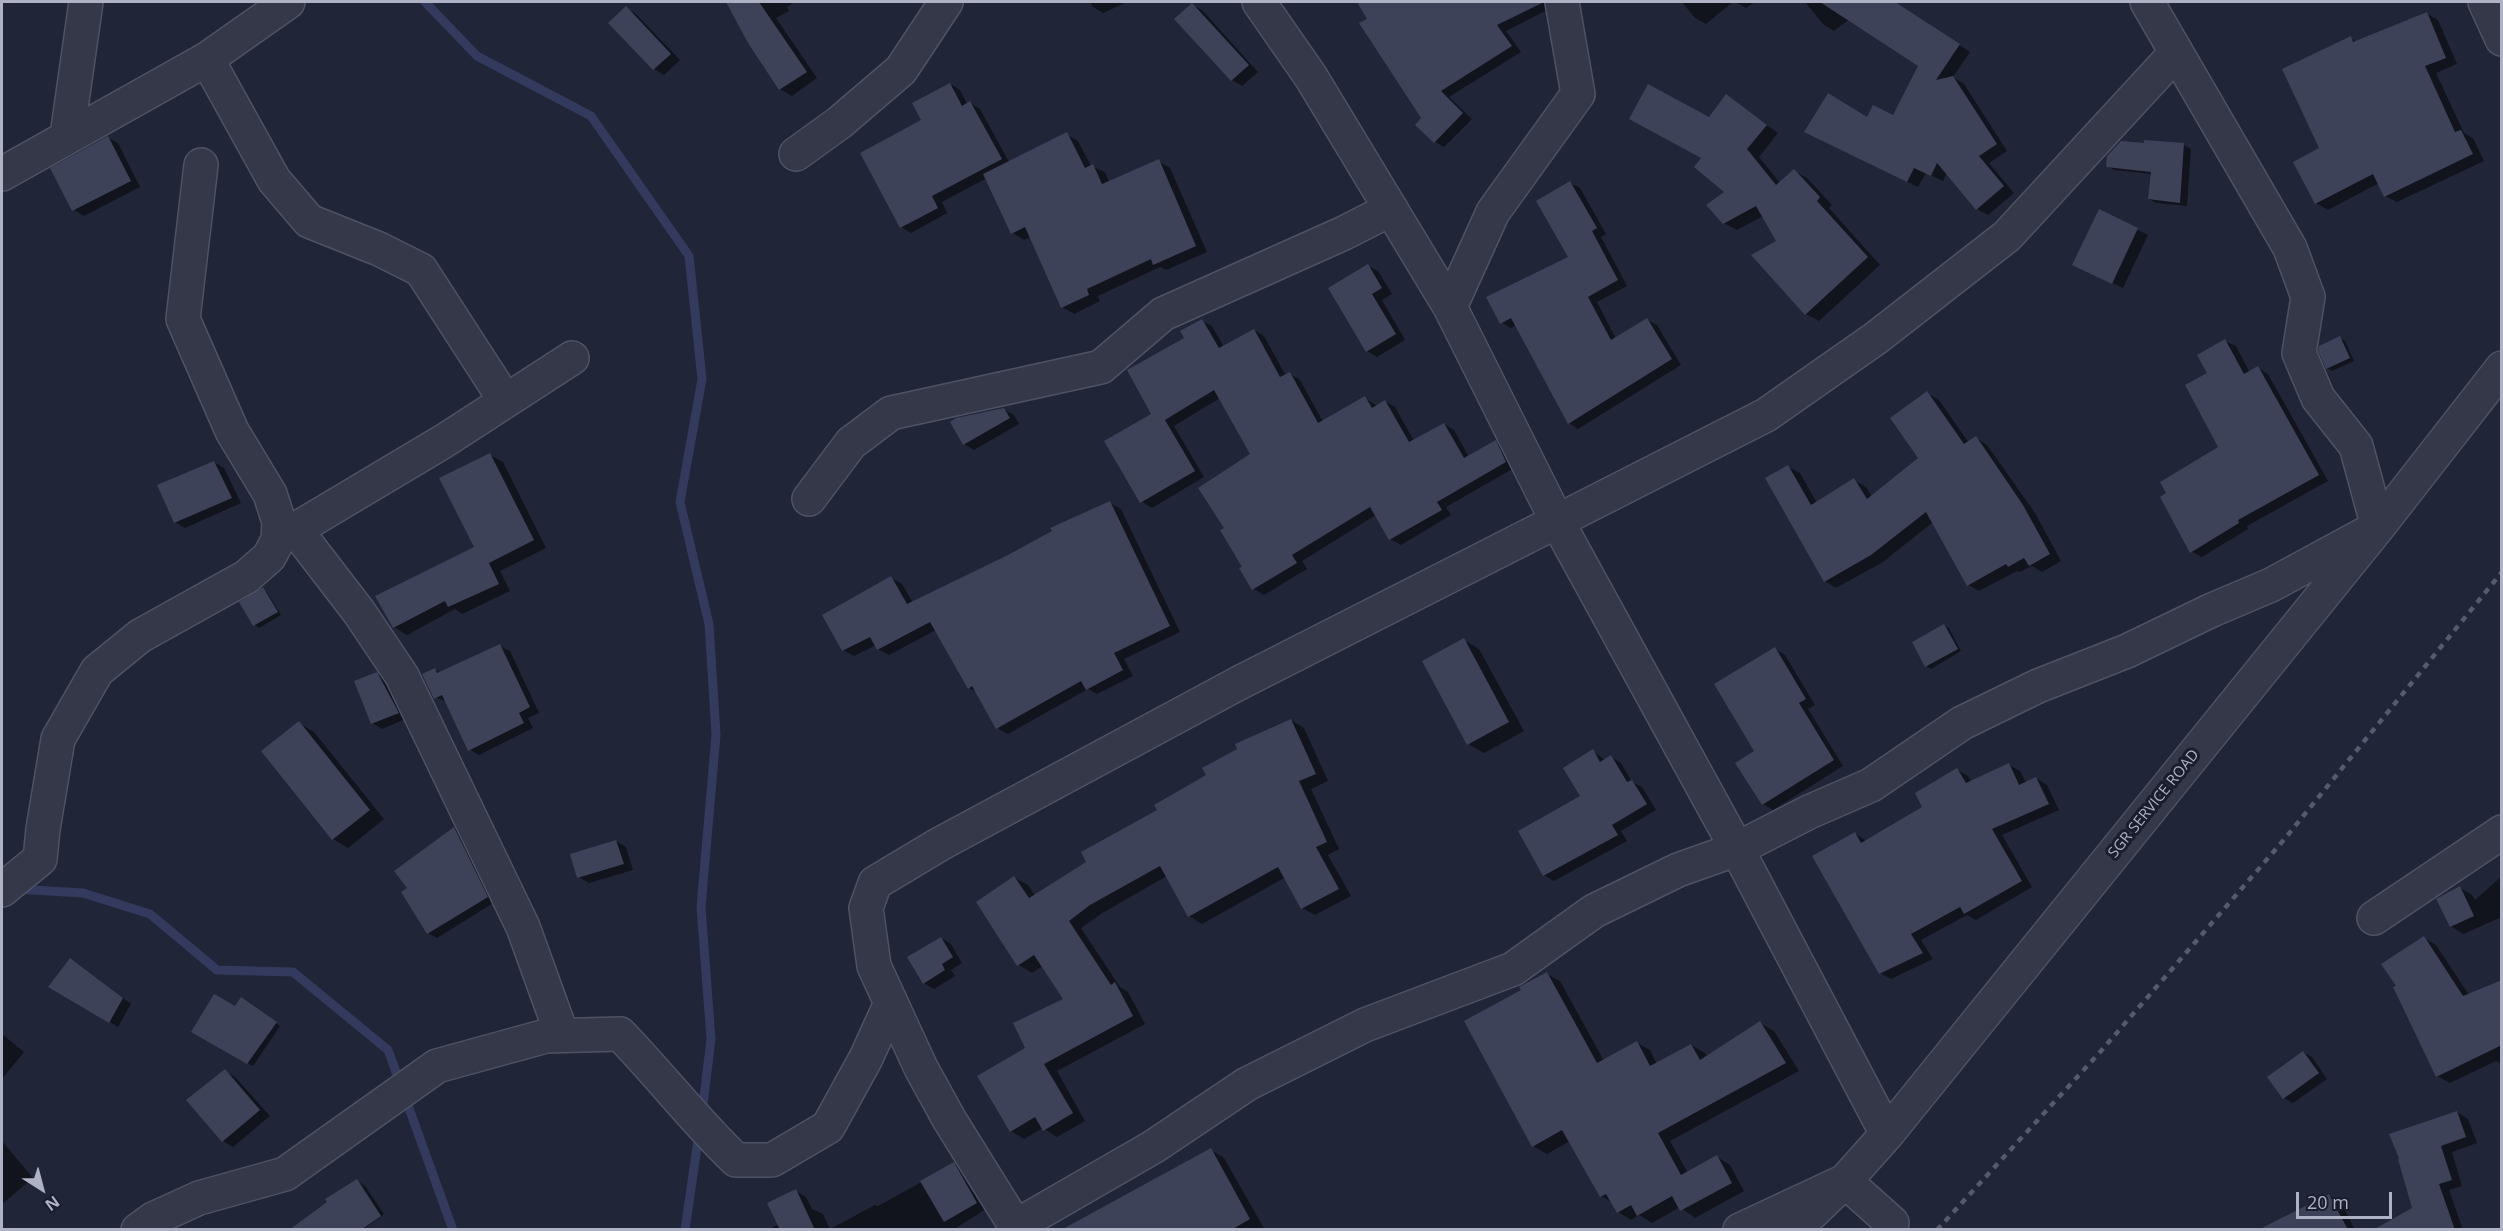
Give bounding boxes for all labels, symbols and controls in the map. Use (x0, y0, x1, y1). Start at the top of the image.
street label: SGR SERVICE ROAD (2105, 746, 2203, 862)
north arrow (12, 1159, 72, 1219)
scale bar (2299, 1180, 2395, 1218)
text: 20 m (2307, 1190, 2349, 1214)
text: N (41, 1191, 64, 1216)

